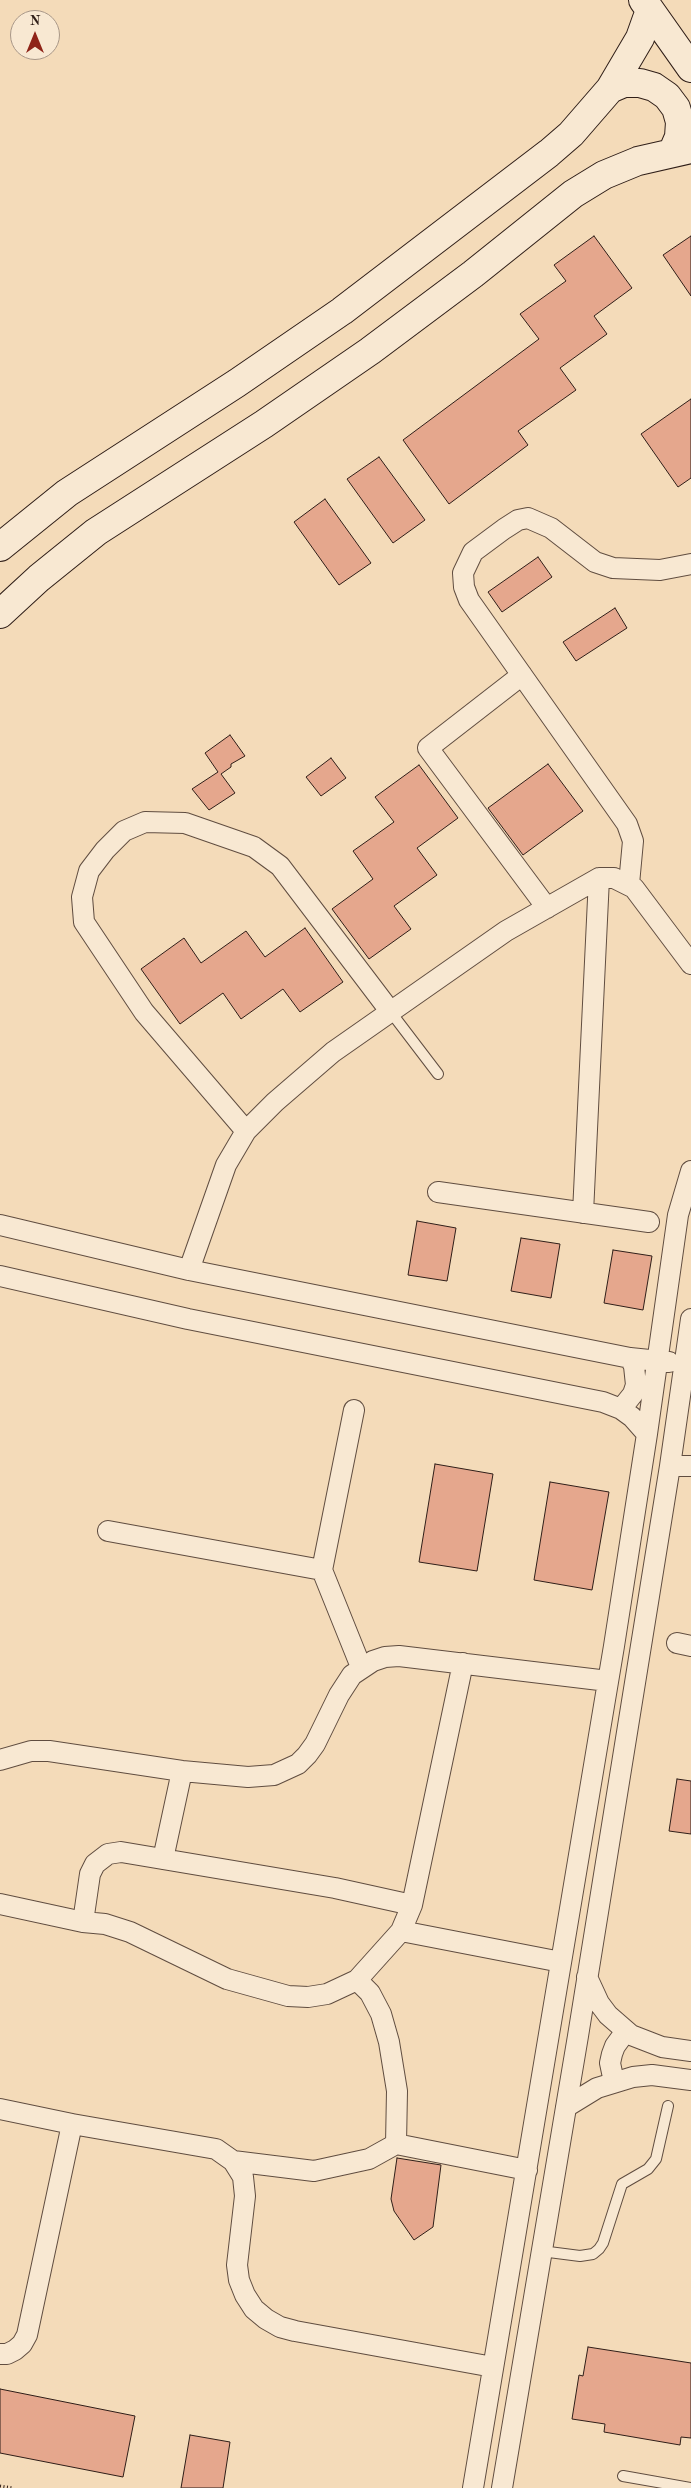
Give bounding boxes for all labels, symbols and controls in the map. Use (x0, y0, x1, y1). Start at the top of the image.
north arrow (10, 10, 60, 60)
text: N (30, 14, 40, 28)

